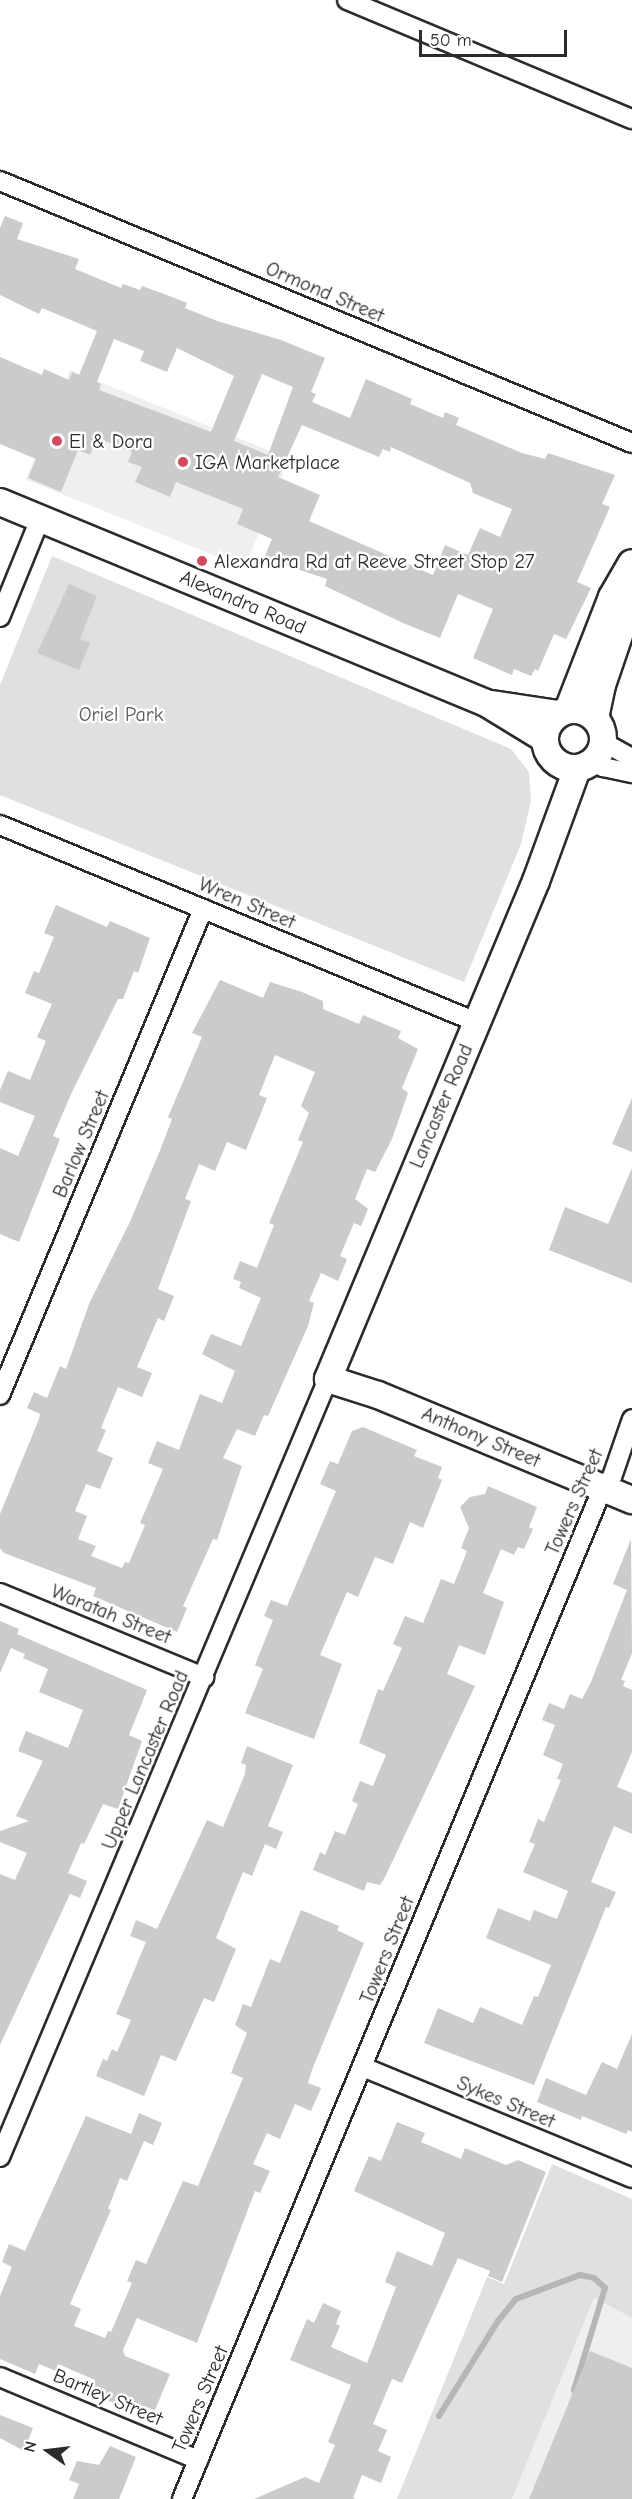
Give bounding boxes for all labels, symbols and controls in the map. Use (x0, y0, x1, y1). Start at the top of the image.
scale bar (422, 18, 570, 56)
text: 50 m (430, 30, 472, 51)
street label: Ormond Street (262, 256, 388, 328)
place label: El & Dora (69, 429, 153, 453)
marker: El & Dora (50, 434, 64, 448)
place label: IGA Marketplace (195, 450, 340, 474)
marker: IGA Marketplace (176, 455, 190, 469)
place label: Alexandra Rd at Reeve Street Stop 27 (214, 549, 534, 573)
marker: Alexandra Rd at Reeve Street Stop 27 (195, 554, 209, 568)
street label: Alexandra Road (176, 565, 310, 639)
park label: Oriel Park (79, 702, 163, 726)
street label: Wren Street (195, 872, 299, 934)
street label: Lancaster Road (404, 1040, 478, 1172)
street label: Barlow Street (48, 1087, 114, 1201)
street label: Anthony Street (418, 1401, 544, 1473)
street label: Towers Street (540, 1445, 608, 1559)
street label: Waratah Street (48, 1579, 174, 1649)
street label: Upper Lancaster Road (96, 1667, 194, 1853)
street label: Towers Street (355, 1893, 419, 2007)
street label: Sykes Street (453, 2071, 559, 2133)
street label: Towers Street (167, 2342, 233, 2456)
street label: Bartley Street (50, 2363, 166, 2431)
north arrow (18, 2421, 78, 2481)
text: N (21, 2439, 41, 2454)

